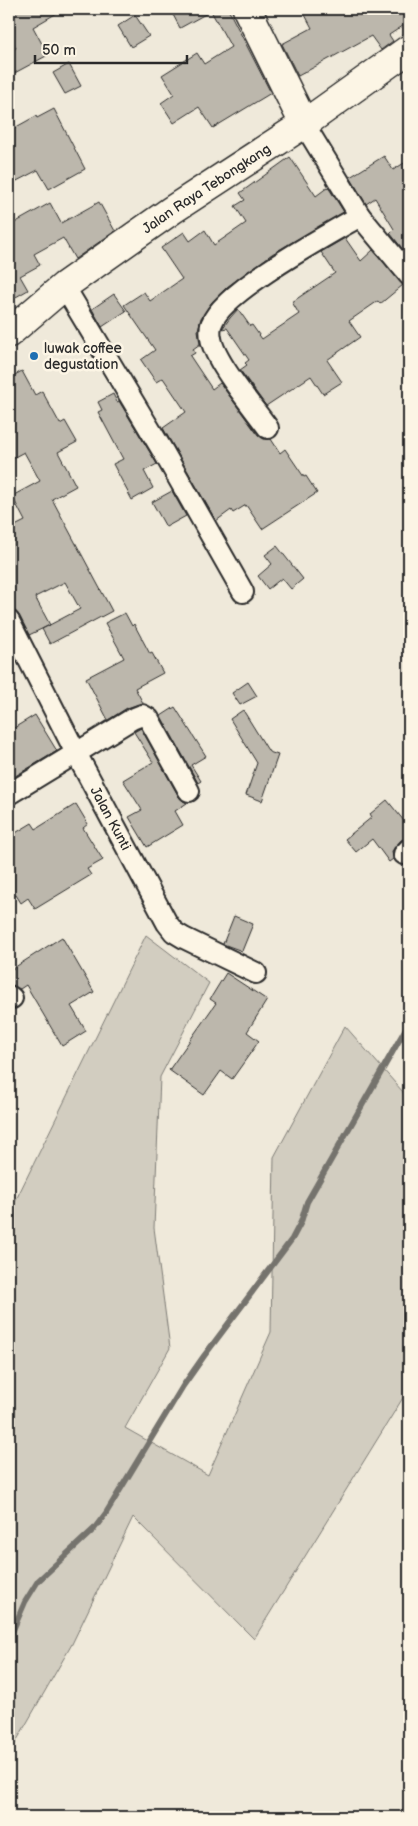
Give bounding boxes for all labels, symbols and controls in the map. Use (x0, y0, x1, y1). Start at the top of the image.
scale bar (35, 32, 188, 64)
text: 50 m (42, 41, 76, 60)
street label: Jalan Raya Tebongkang (139, 140, 274, 237)
place label: luwak coffee degustation (44, 340, 122, 373)
marker: luwak coffee degustation (28, 350, 40, 362)
street label: Jalan Kunti (87, 784, 134, 853)

